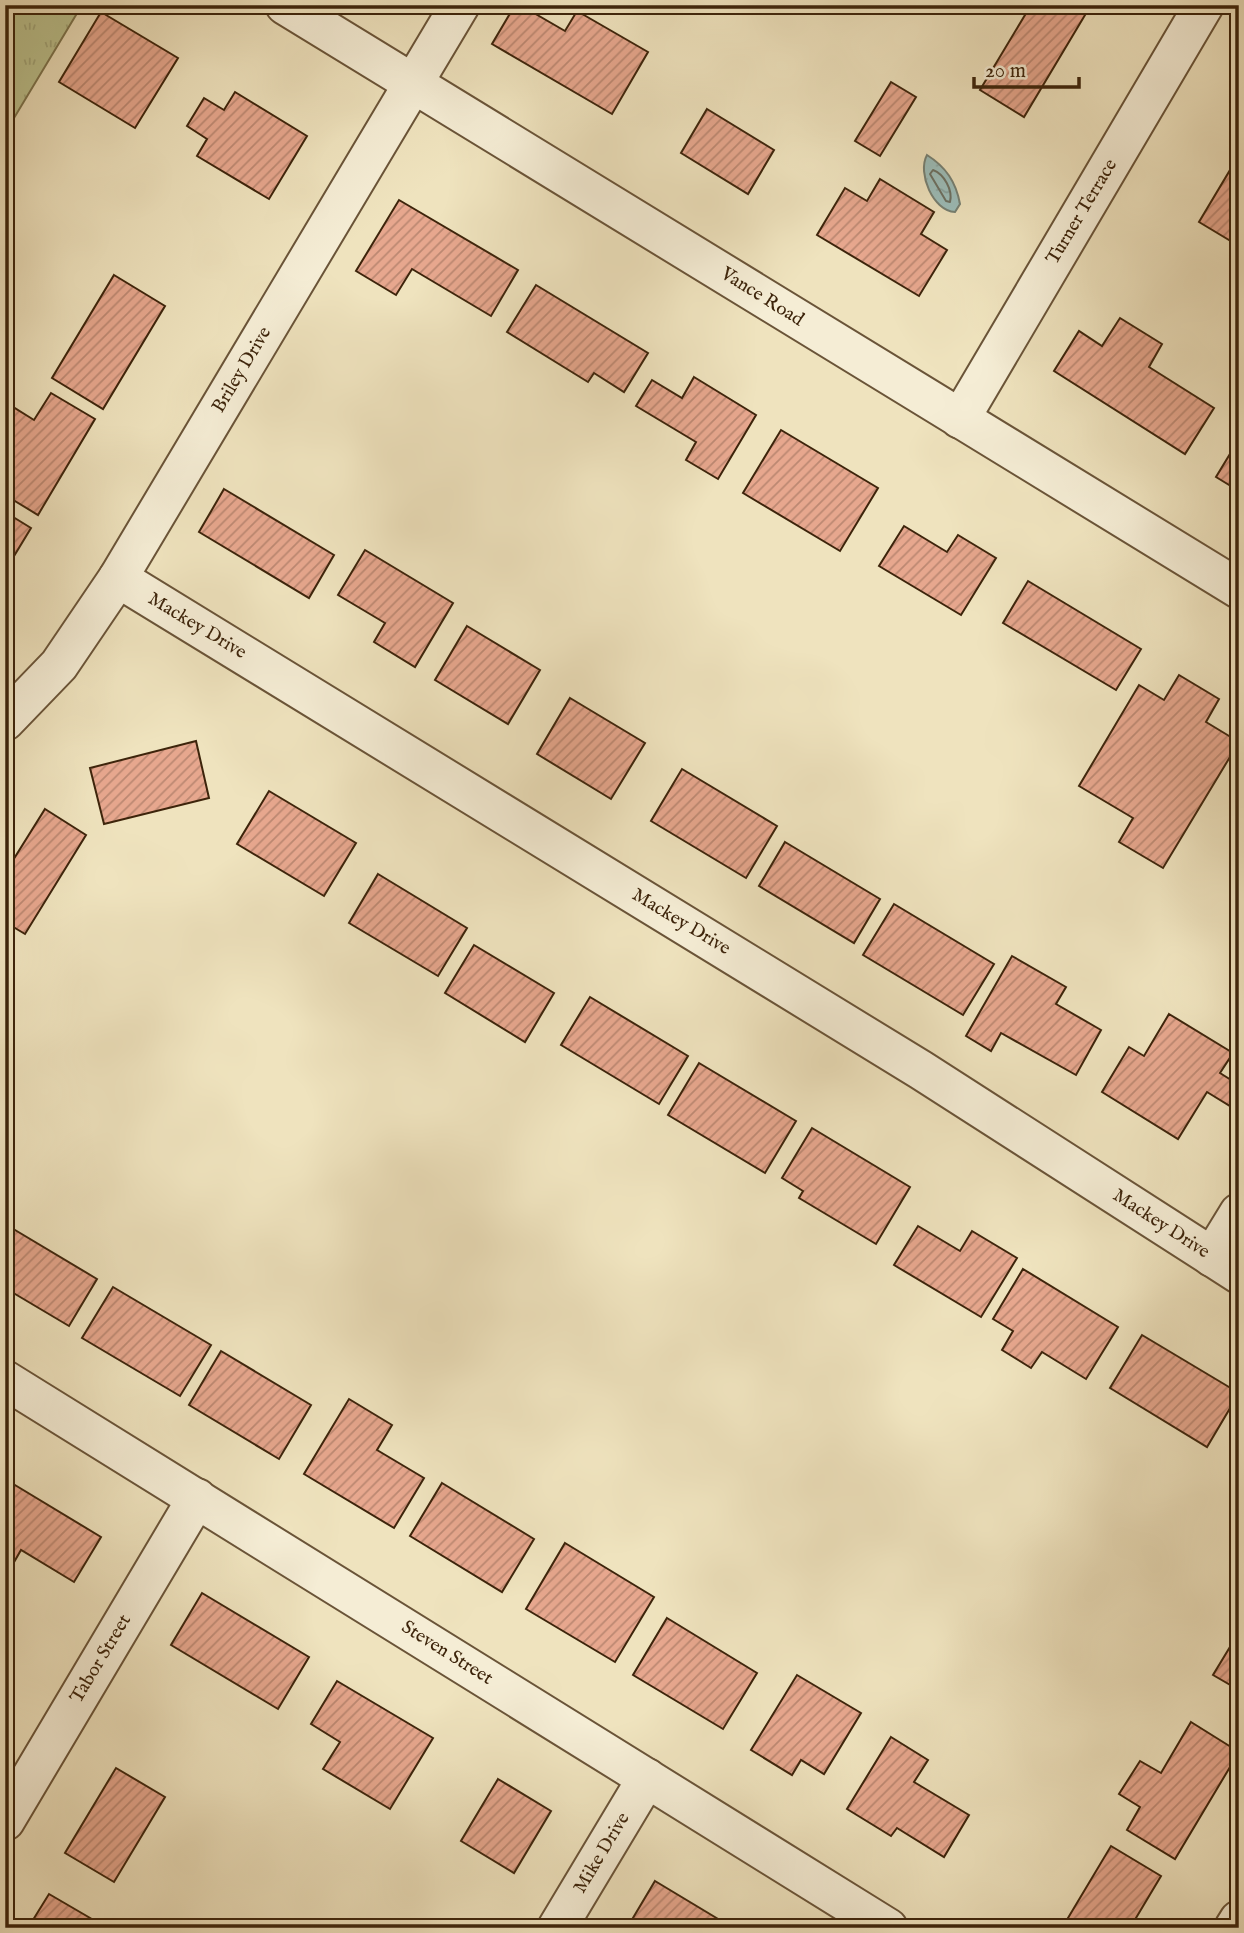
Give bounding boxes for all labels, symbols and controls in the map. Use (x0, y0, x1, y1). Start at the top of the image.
scale bar (974, 46, 1080, 90)
text: 20 m (985, 58, 1026, 85)
street label: Turner Terrace (1041, 155, 1123, 269)
street label: Vance Road (715, 262, 809, 332)
street label: Briley Drive (207, 322, 277, 417)
street label: Mackey Drive (143, 587, 251, 665)
street label: Mackey Drive (627, 883, 735, 961)
street label: Mackey Drive (1108, 1184, 1214, 1264)
street label: Tabor Street (65, 1610, 137, 1708)
street label: Steven Street (397, 1615, 498, 1691)
street label: Mike Drive (569, 1808, 636, 1898)

